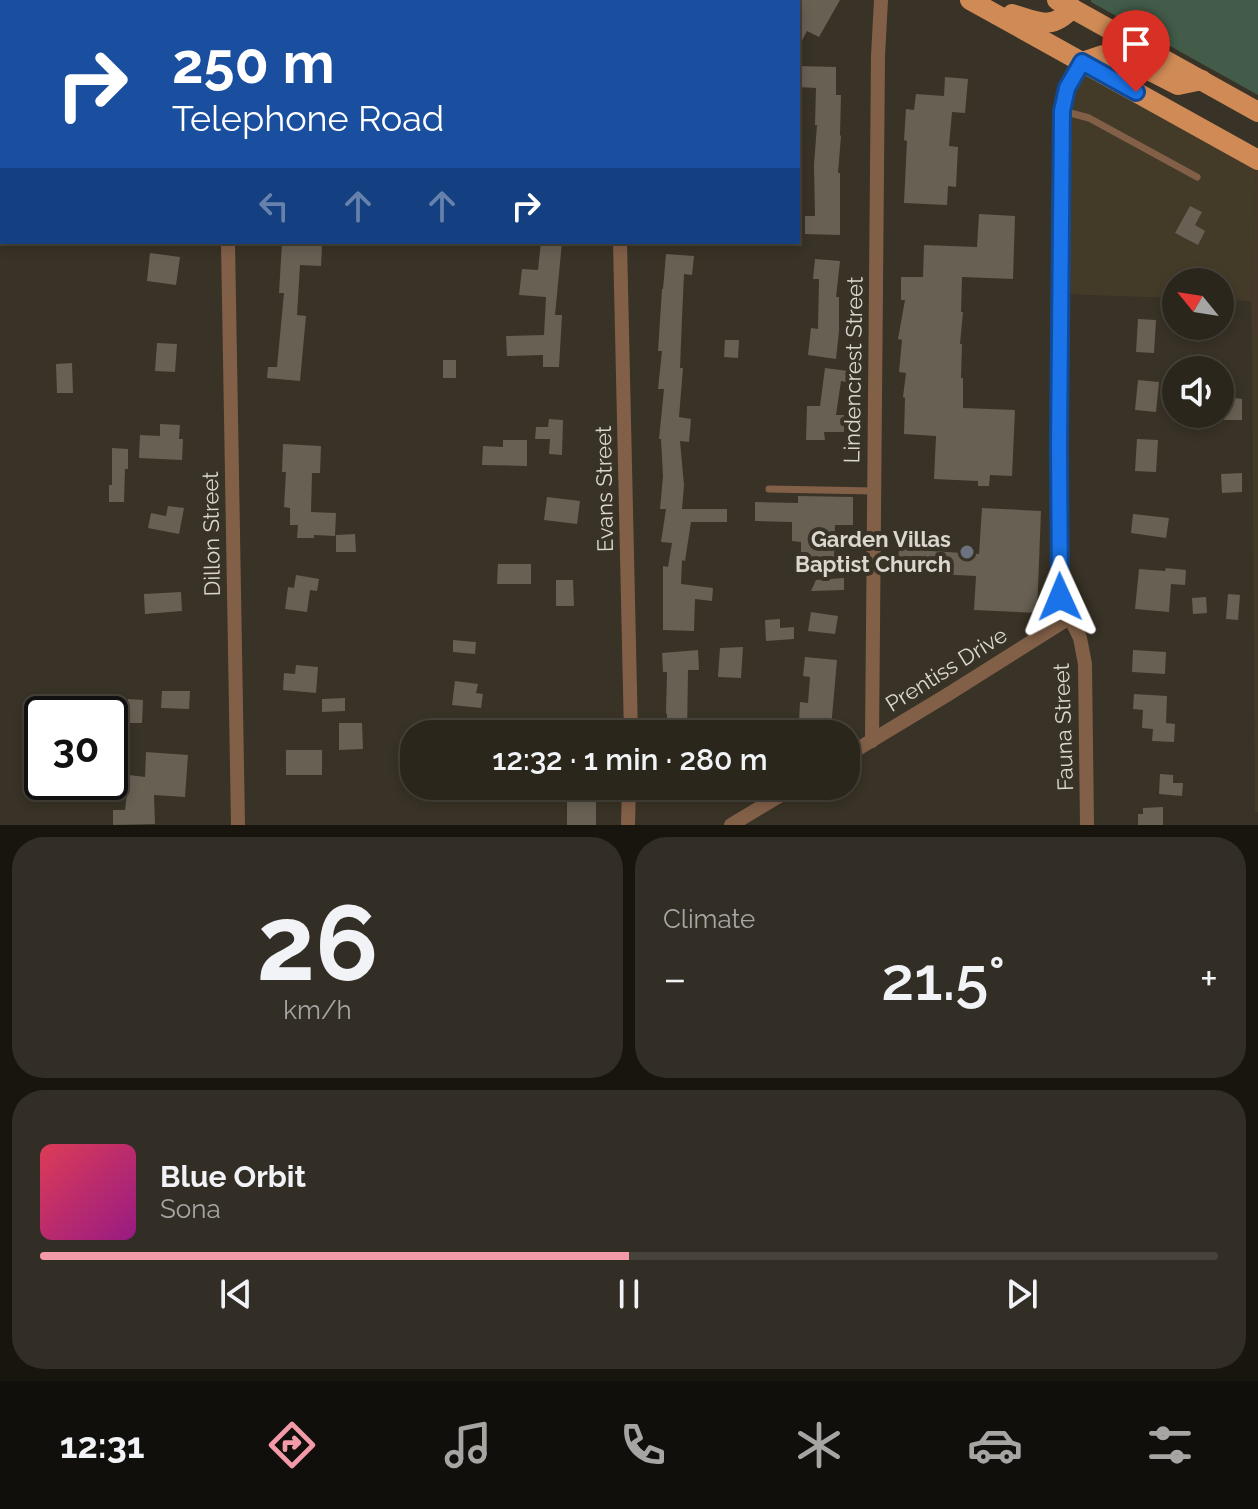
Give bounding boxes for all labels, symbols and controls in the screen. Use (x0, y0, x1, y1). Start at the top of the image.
pin (1102, 10, 1170, 92)
icon: arrive (1114, 22, 1158, 66)
text: 250 m (172, 30, 335, 96)
icon: right (40, 32, 144, 136)
text: Telephone Road (172, 97, 444, 139)
icon: left (252, 184, 296, 228)
icon: ahead (336, 184, 380, 228)
icon: ahead (420, 184, 464, 228)
icon: right (504, 184, 548, 228)
north arrow (1162, 268, 1234, 340)
map controls (1162, 268, 1234, 428)
street label: Lindencrest Street (838, 276, 868, 464)
button: sound (1162, 356, 1234, 428)
street label: Evans Street (590, 425, 618, 552)
street label: Dillon Street (197, 471, 225, 597)
place label: Garden Villas Baptist Church (795, 526, 951, 577)
marker: Garden Villas Baptist Church (958, 543, 976, 561)
position arrow (1018, 555, 1102, 639)
street label: Prentiss Drive (881, 621, 1012, 717)
street label: Fauna Street (1048, 662, 1078, 791)
speed limit sign: 30 (24, 696, 128, 800)
text: 12:32 · 1 min · 280 m (492, 742, 768, 777)
text: 26 (257, 882, 378, 1004)
text: Climate (663, 904, 755, 934)
text: 21.5° (881, 944, 1005, 1014)
text: − (663, 953, 687, 1004)
text: + (1200, 953, 1218, 1004)
text: km/h (283, 995, 352, 1025)
text: Blue Orbit (160, 1159, 306, 1194)
text: Sona (160, 1194, 221, 1224)
icon: previous (214, 1272, 258, 1316)
icon: pause (607, 1272, 651, 1316)
icon: next (1000, 1272, 1044, 1316)
icon: directions (264, 1417, 320, 1473)
icon: music (440, 1417, 496, 1473)
icon: phone (615, 1417, 671, 1473)
icon: climate (791, 1417, 847, 1473)
icon: car (967, 1417, 1023, 1473)
icon: filters (1142, 1417, 1198, 1473)
text: 12:31 (60, 1424, 145, 1466)

